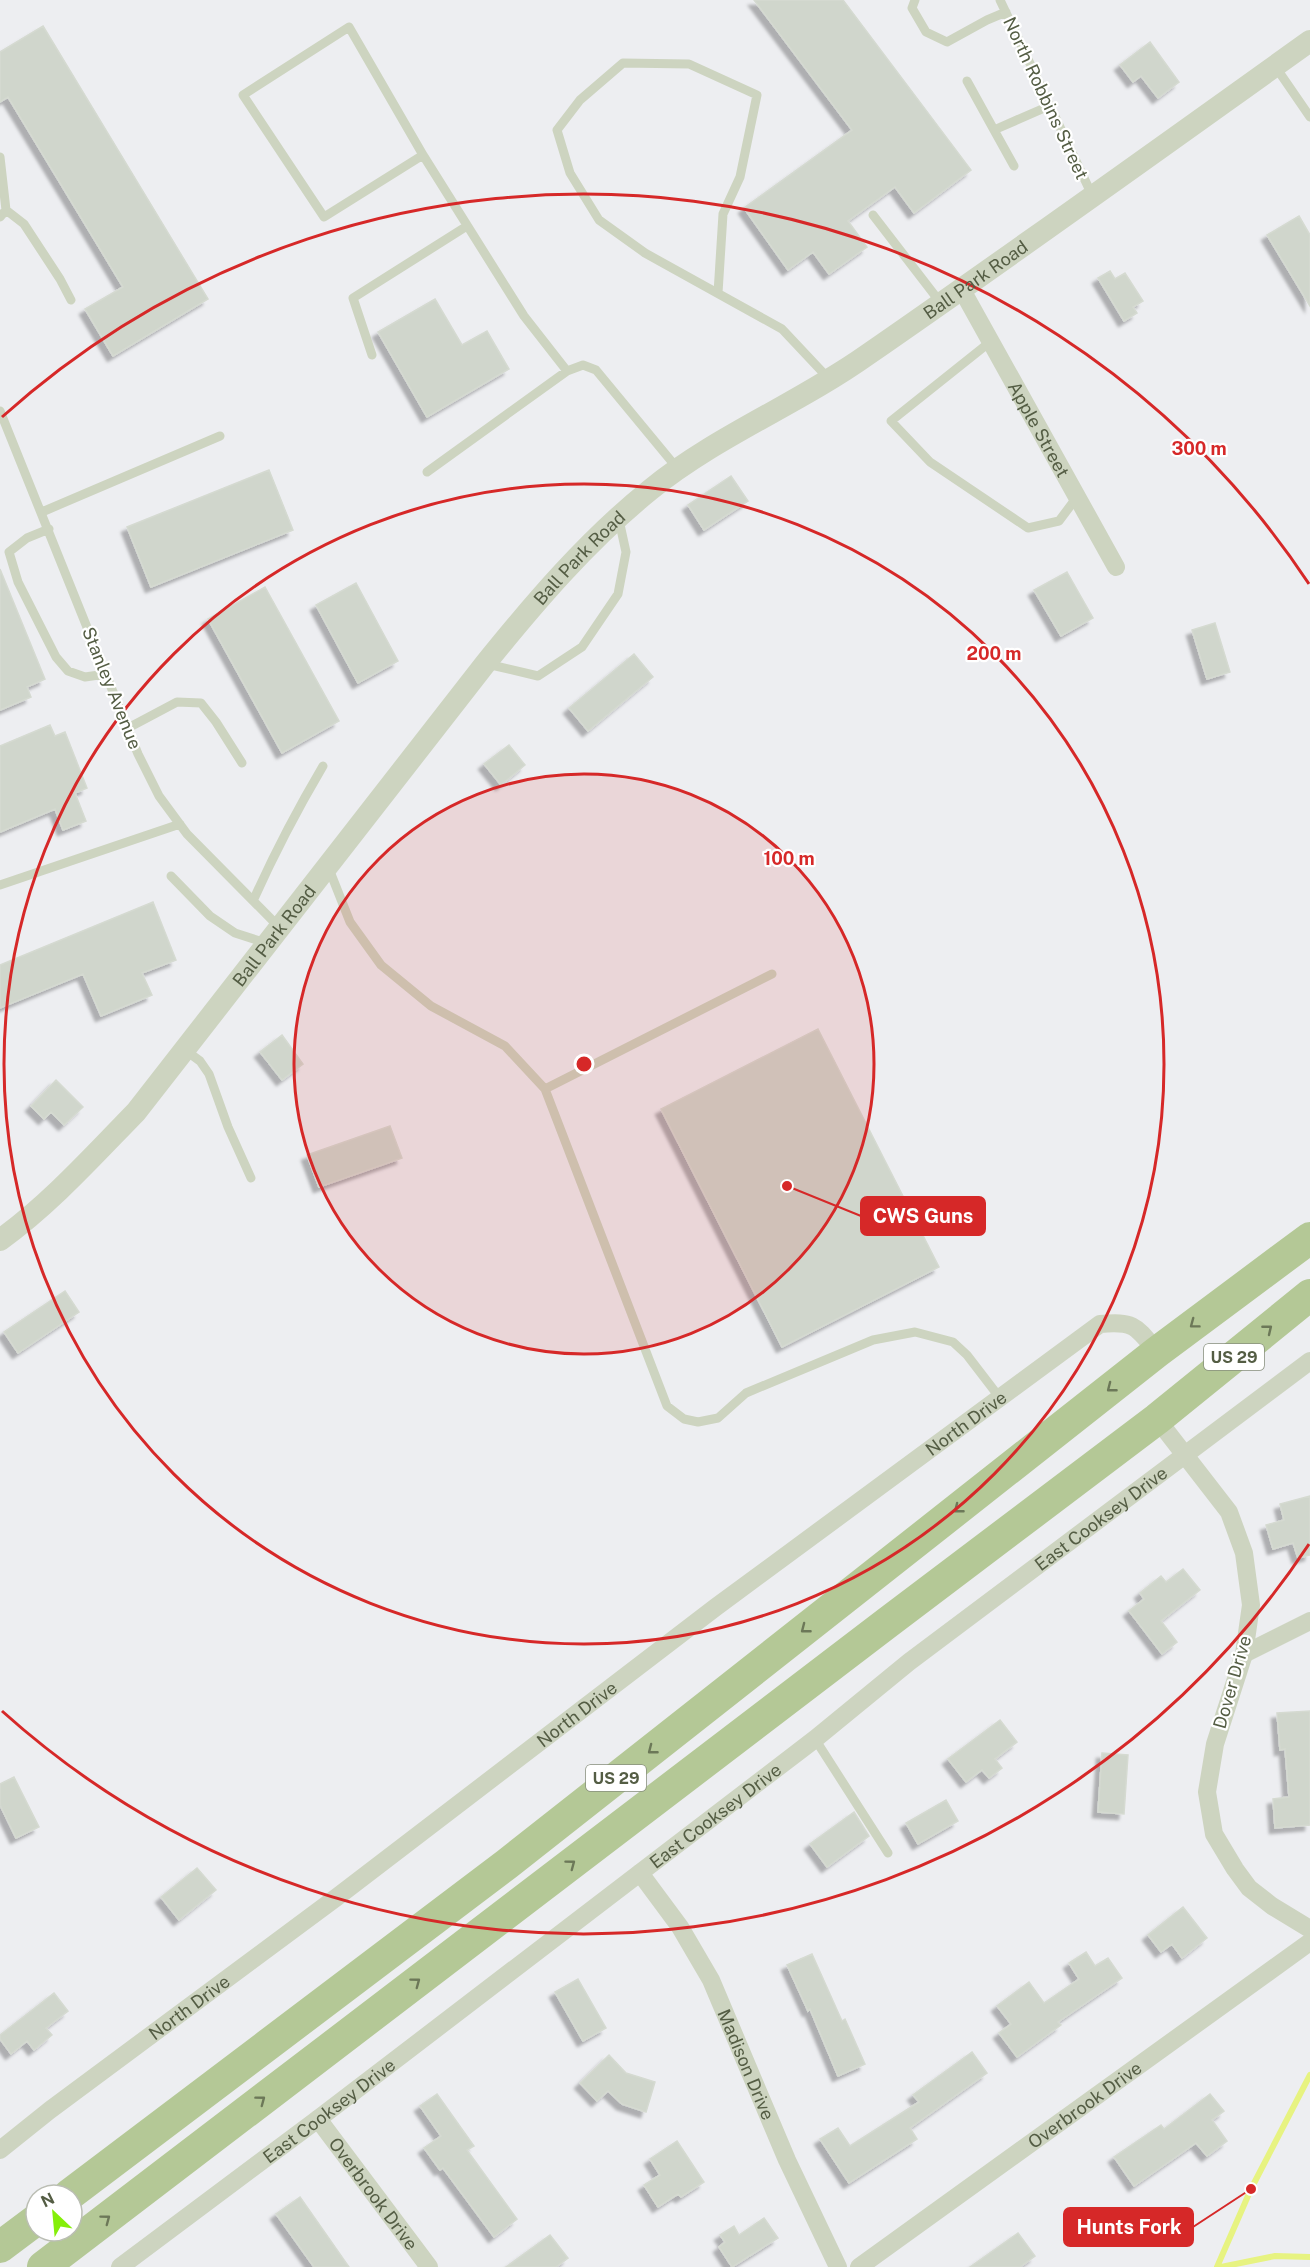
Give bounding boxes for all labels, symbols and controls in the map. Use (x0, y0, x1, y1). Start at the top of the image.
street label: North Robbins Street (999, 14, 1093, 182)
street label: Ball Park Road (919, 236, 1031, 323)
street label: Apple Street (1004, 377, 1074, 481)
text: 300 m (1171, 438, 1227, 459)
street label: Ball Park Road (529, 506, 629, 609)
street label: Stanley Avenue (78, 624, 146, 752)
text: 200 m (967, 643, 1021, 664)
text: 100 m (763, 848, 815, 869)
street label: Ball Park Road (228, 881, 320, 990)
centre of rings (574, 1054, 594, 1074)
callout: CWS Guns (861, 1197, 985, 1235)
text: CWS Guns (873, 1204, 973, 1228)
one-way arrow (1190, 1317, 1201, 1328)
one-way arrow (1261, 1326, 1272, 1337)
road number: US 29 (1204, 1344, 1264, 1370)
one-way arrow (1107, 1380, 1118, 1391)
street label: North Drive (921, 1386, 1010, 1460)
street label: East Cooksey Drive (1030, 1462, 1171, 1575)
one-way arrow (954, 1501, 965, 1512)
one-way arrow (801, 1622, 812, 1633)
street label: Dover Drive (1209, 1633, 1255, 1731)
street label: North Drive (532, 1676, 621, 1751)
one-way arrow (648, 1743, 659, 1754)
street label: East Cooksey Drive (645, 1758, 785, 1872)
road number: US 29 (586, 1765, 646, 1791)
one-way arrow (565, 1860, 576, 1871)
street label: North Drive (144, 1970, 233, 2044)
one-way arrow (410, 1978, 421, 1989)
street label: Madison Drive (714, 2006, 779, 2123)
street label: East Cooksey Drive (259, 2054, 399, 2167)
street label: Overbrook Drive (1024, 2056, 1145, 2152)
one-way arrow (255, 2097, 266, 2108)
street label: Overbrook Drive (325, 2133, 423, 2254)
north arrow (24, 2183, 84, 2243)
text: N (38, 2189, 57, 2211)
callout: Hunts Fork (1064, 2208, 1193, 2246)
one-way arrow (100, 2215, 111, 2226)
text: Hunts Fork (1076, 2215, 1182, 2239)

